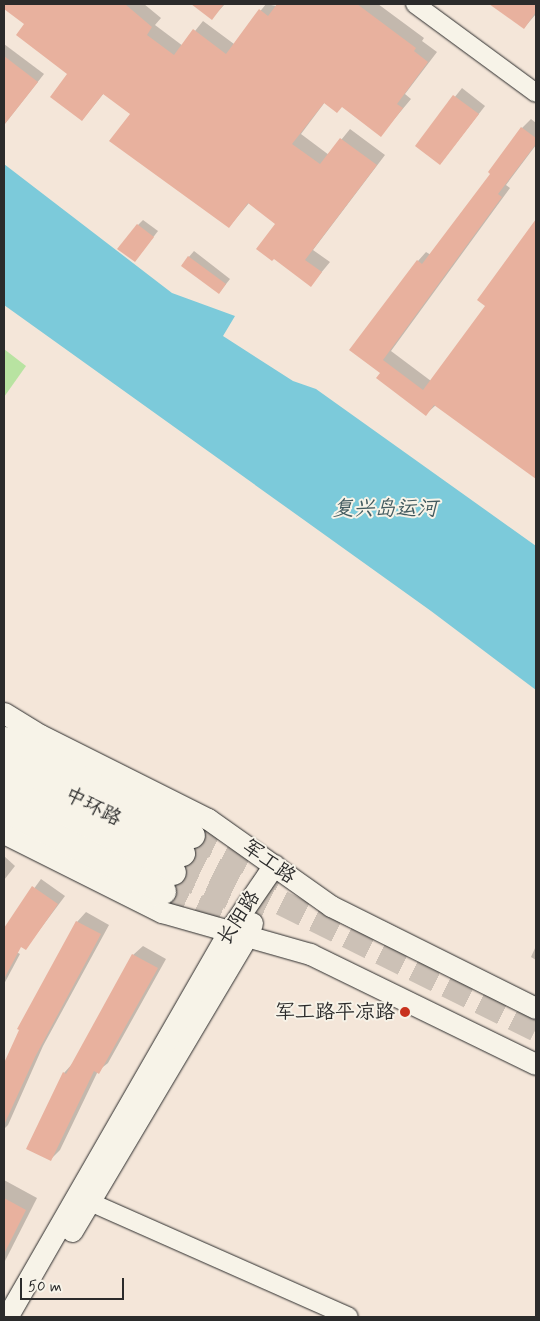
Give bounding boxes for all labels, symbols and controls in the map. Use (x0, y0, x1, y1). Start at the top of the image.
water label: 复兴岛运河 (333, 496, 437, 522)
street label: 中环路 (61, 783, 125, 831)
street label: 军工路 (238, 835, 300, 889)
street label: 长阳路 (213, 886, 265, 950)
place label: 军工路平凉路 (275, 1000, 395, 1024)
marker: 军工路平凉路 (399, 1006, 411, 1018)
scale bar (22, 1268, 126, 1300)
text: 50 m (28, 1277, 62, 1297)

